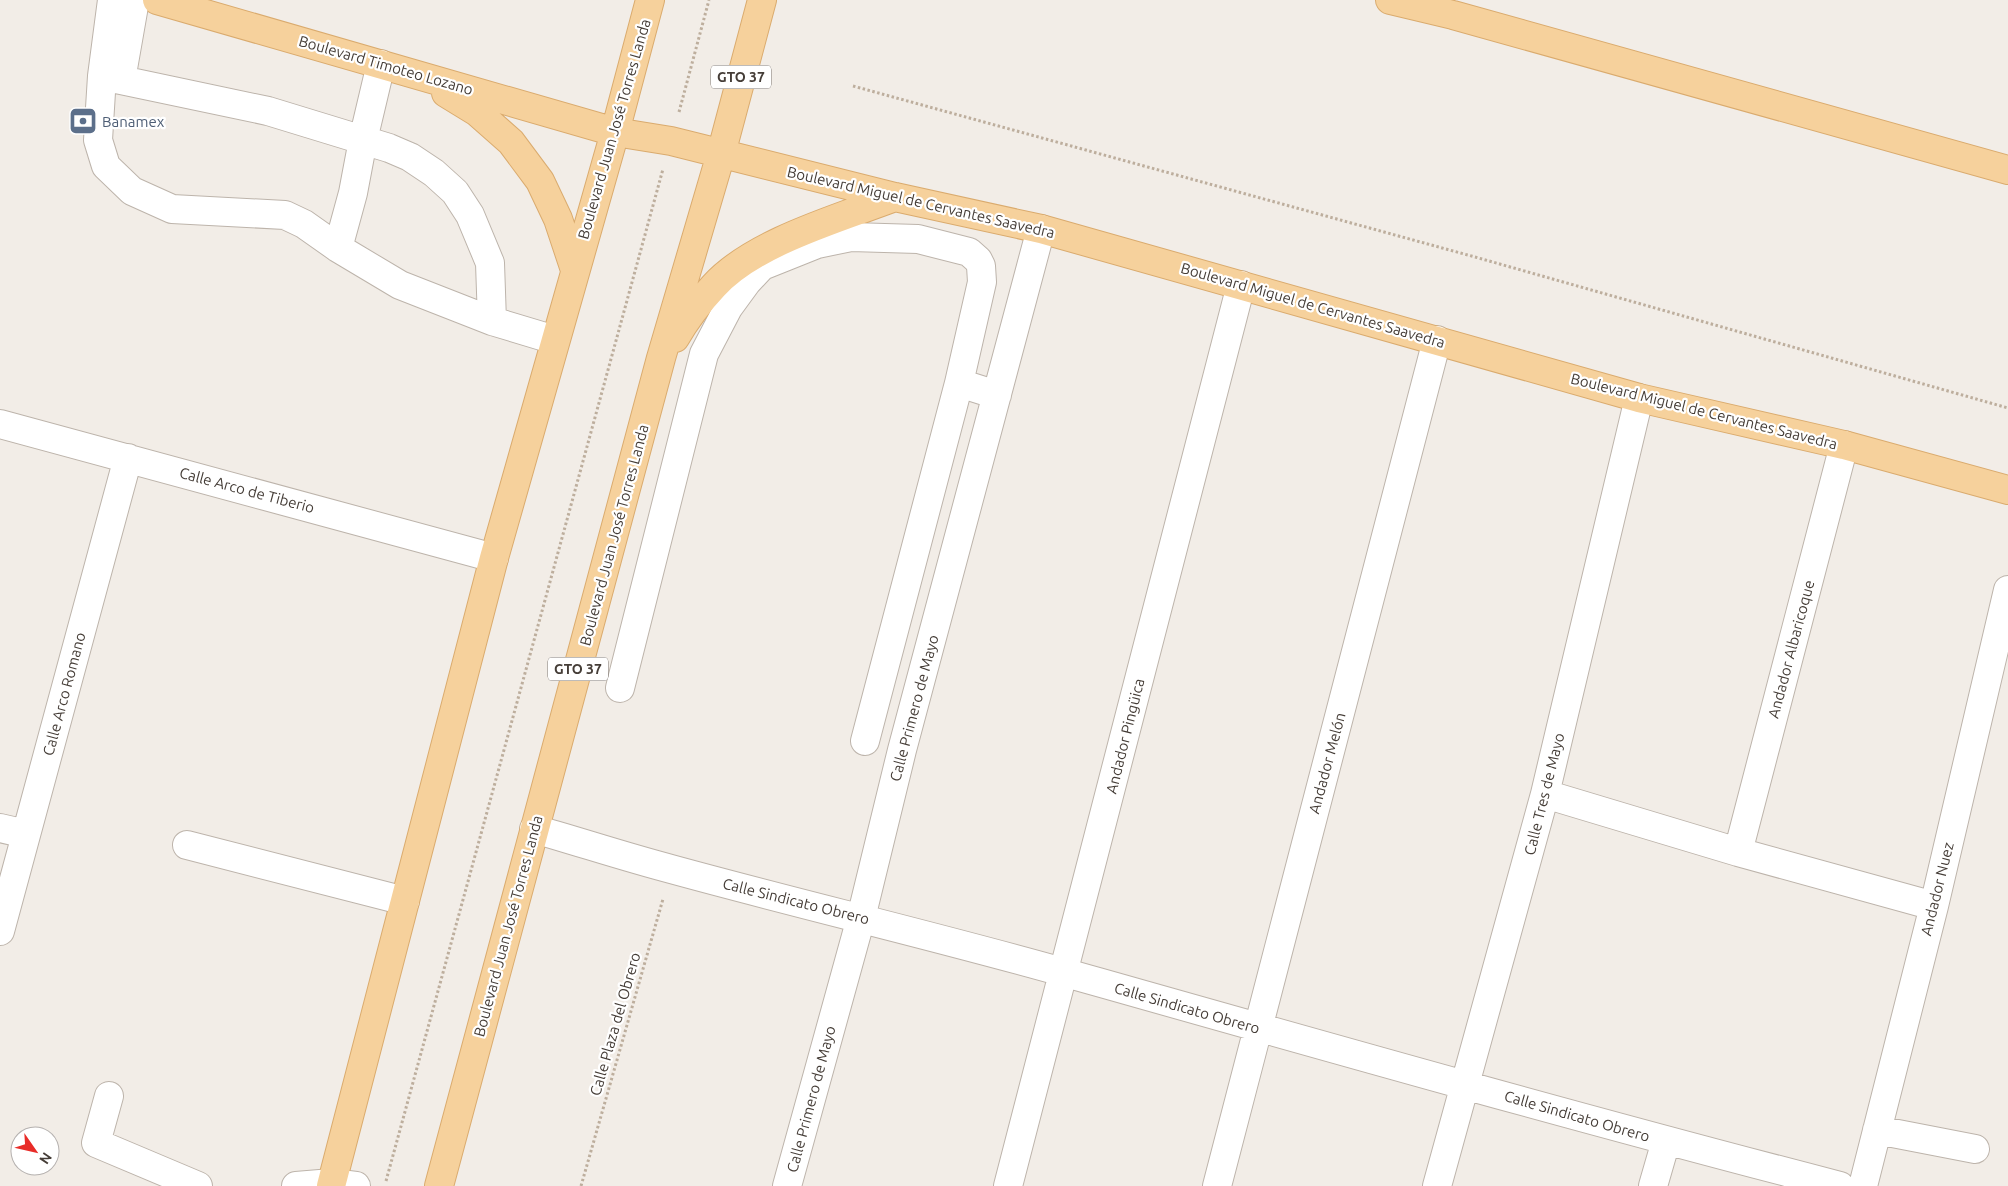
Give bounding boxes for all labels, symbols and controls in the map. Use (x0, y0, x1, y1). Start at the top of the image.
street label: Boulevard Juan José Torres Landa (574, 17, 654, 241)
street label: Boulevard Timoteo Lozano (297, 32, 475, 98)
road number: GTO 37 (711, 66, 771, 88)
bank icon: Banamex (68, 106, 98, 136)
place label: Banamex (102, 113, 165, 130)
street label: Boulevard Miguel de Cervantes Saavedra (786, 163, 1056, 241)
street label: Boulevard Miguel de Cervantes Saavedra (1179, 259, 1447, 351)
street label: Boulevard Miguel de Cervantes Saavedra (1569, 370, 1839, 452)
street label: Boulevard Juan José Torres Landa (576, 422, 652, 648)
street label: Calle Arco de Tiberio (178, 464, 316, 516)
street label: Andador Albaricoque (1764, 578, 1818, 720)
street label: Calle Arco Romano (39, 630, 89, 758)
street label: Calle Primero de Mayo (886, 633, 942, 783)
road number: GTO 37 (548, 658, 608, 681)
street label: Andador Pingüica (1102, 677, 1148, 795)
street label: Andador Melón (1305, 711, 1349, 815)
street label: Calle Tres de Mayo (1521, 731, 1567, 857)
street label: Boulevard Juan José Torres Landa (470, 813, 546, 1039)
street label: Andador Nuez (1917, 840, 1957, 938)
street label: Calle Sindicato Obrero (721, 875, 871, 927)
street label: Calle Plaza del Obrero (586, 950, 644, 1098)
street label: Calle Sindicato Obrero (1112, 979, 1262, 1037)
street label: Calle Primero de Mayo (783, 1024, 839, 1174)
street label: Calle Sindicato Obrero (1502, 1087, 1652, 1145)
north arrow (10, 1126, 60, 1176)
text: N (36, 1149, 55, 1167)

